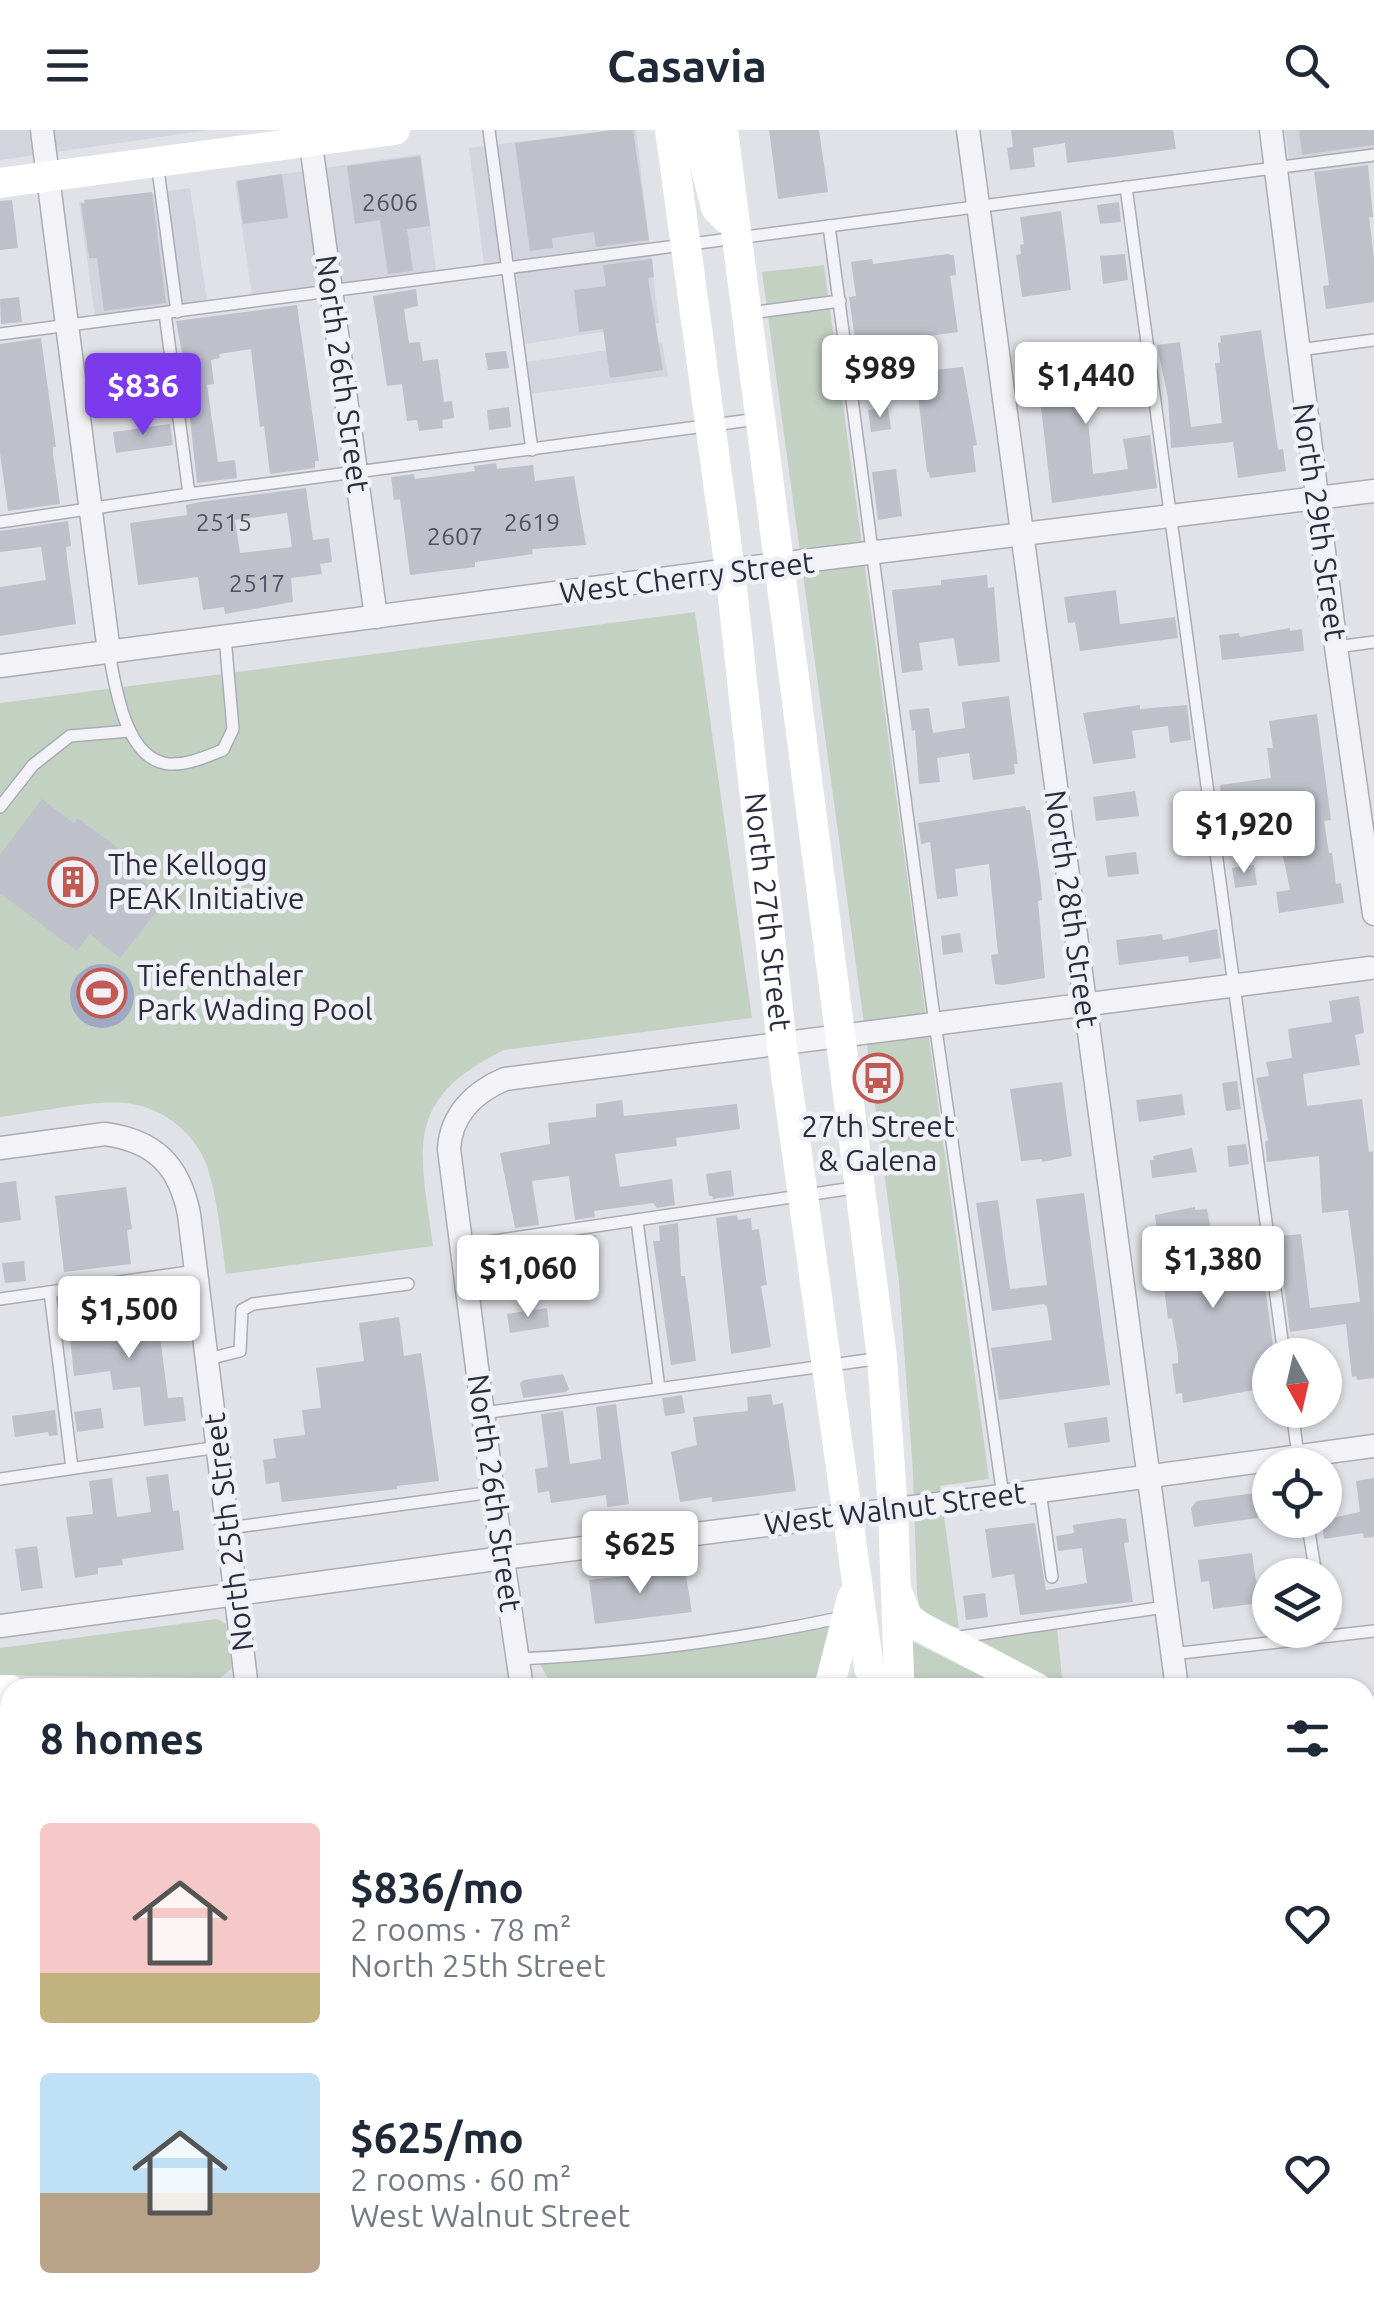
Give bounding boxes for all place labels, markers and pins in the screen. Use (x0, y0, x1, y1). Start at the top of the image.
pin: $989 (821, 335, 939, 420)
pin: $1,440 (1005, 342, 1167, 427)
pin: $836 (84, 353, 202, 438)
pin: $1,920 (1163, 791, 1325, 876)
place label: The Kellogg PEAK Initiative (108, 847, 305, 915)
building icon: The Kellogg PEAK Initiative (47, 856, 99, 908)
place label: Tiefenthaler Park Wading Pool (137, 958, 373, 1026)
sports icon: Tiefenthaler Park Wading Pool (76, 967, 128, 1019)
bus stop icon: 27th Street & Galena (852, 1052, 904, 1104)
place label: 27th Street & Galena (801, 1109, 955, 1177)
pin: $1,380 (1132, 1226, 1294, 1311)
pin: $1,060 (447, 1235, 609, 1320)
pin: $1,500 (48, 1276, 210, 1361)
pin: $625 (581, 1511, 699, 1596)

